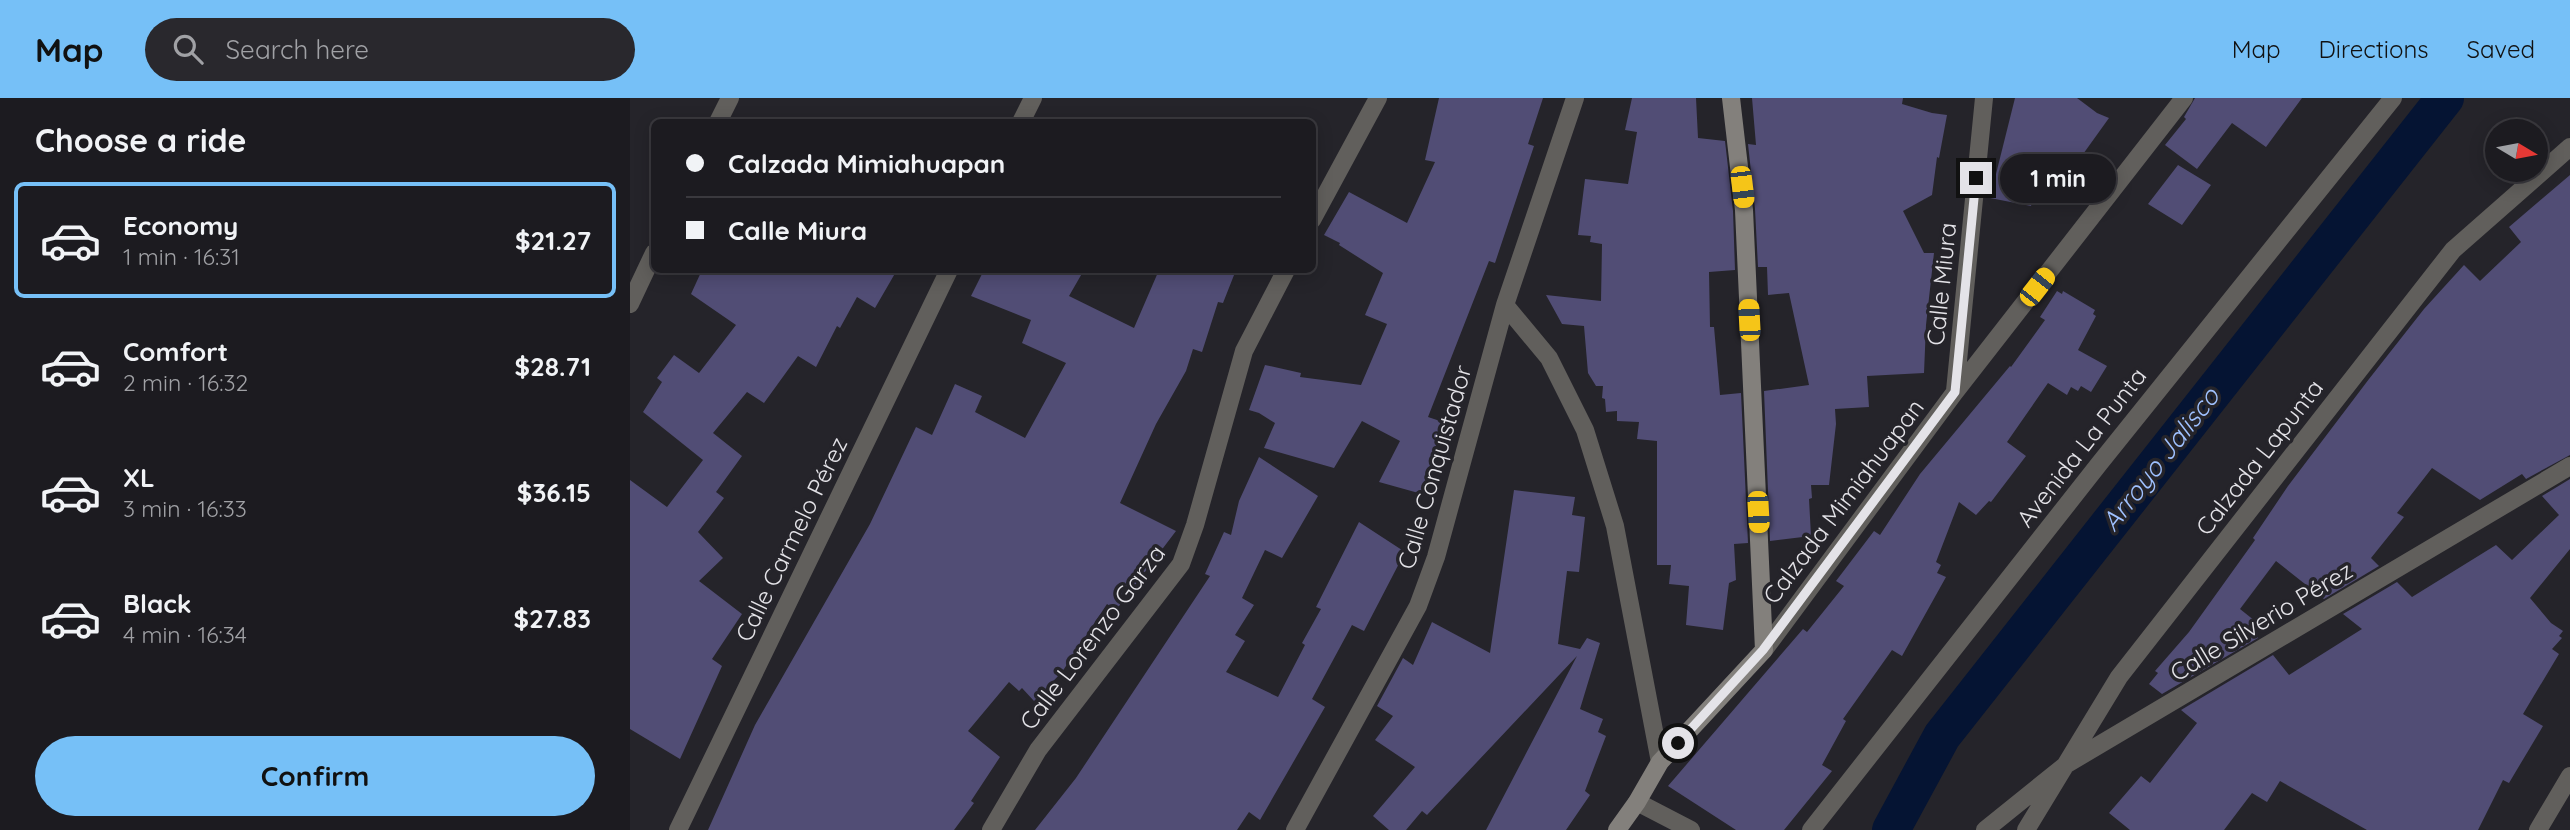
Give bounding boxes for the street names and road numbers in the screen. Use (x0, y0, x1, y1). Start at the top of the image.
street label: Calle Miura (1920, 221, 1962, 347)
street label: Avenida La Punta (2009, 361, 2153, 533)
street label: Calle Conquistador (1391, 362, 1477, 572)
street label: Calzada Lapunta (2189, 373, 2329, 541)
street label: Calzada Mimiahuapan (1756, 393, 1930, 609)
street label: Calle Carmelo Pérez (728, 432, 854, 646)
street label: Calle Lorenzo Garza (1013, 539, 1171, 735)
street label: Calle Silverio Pérez (2164, 555, 2358, 687)

